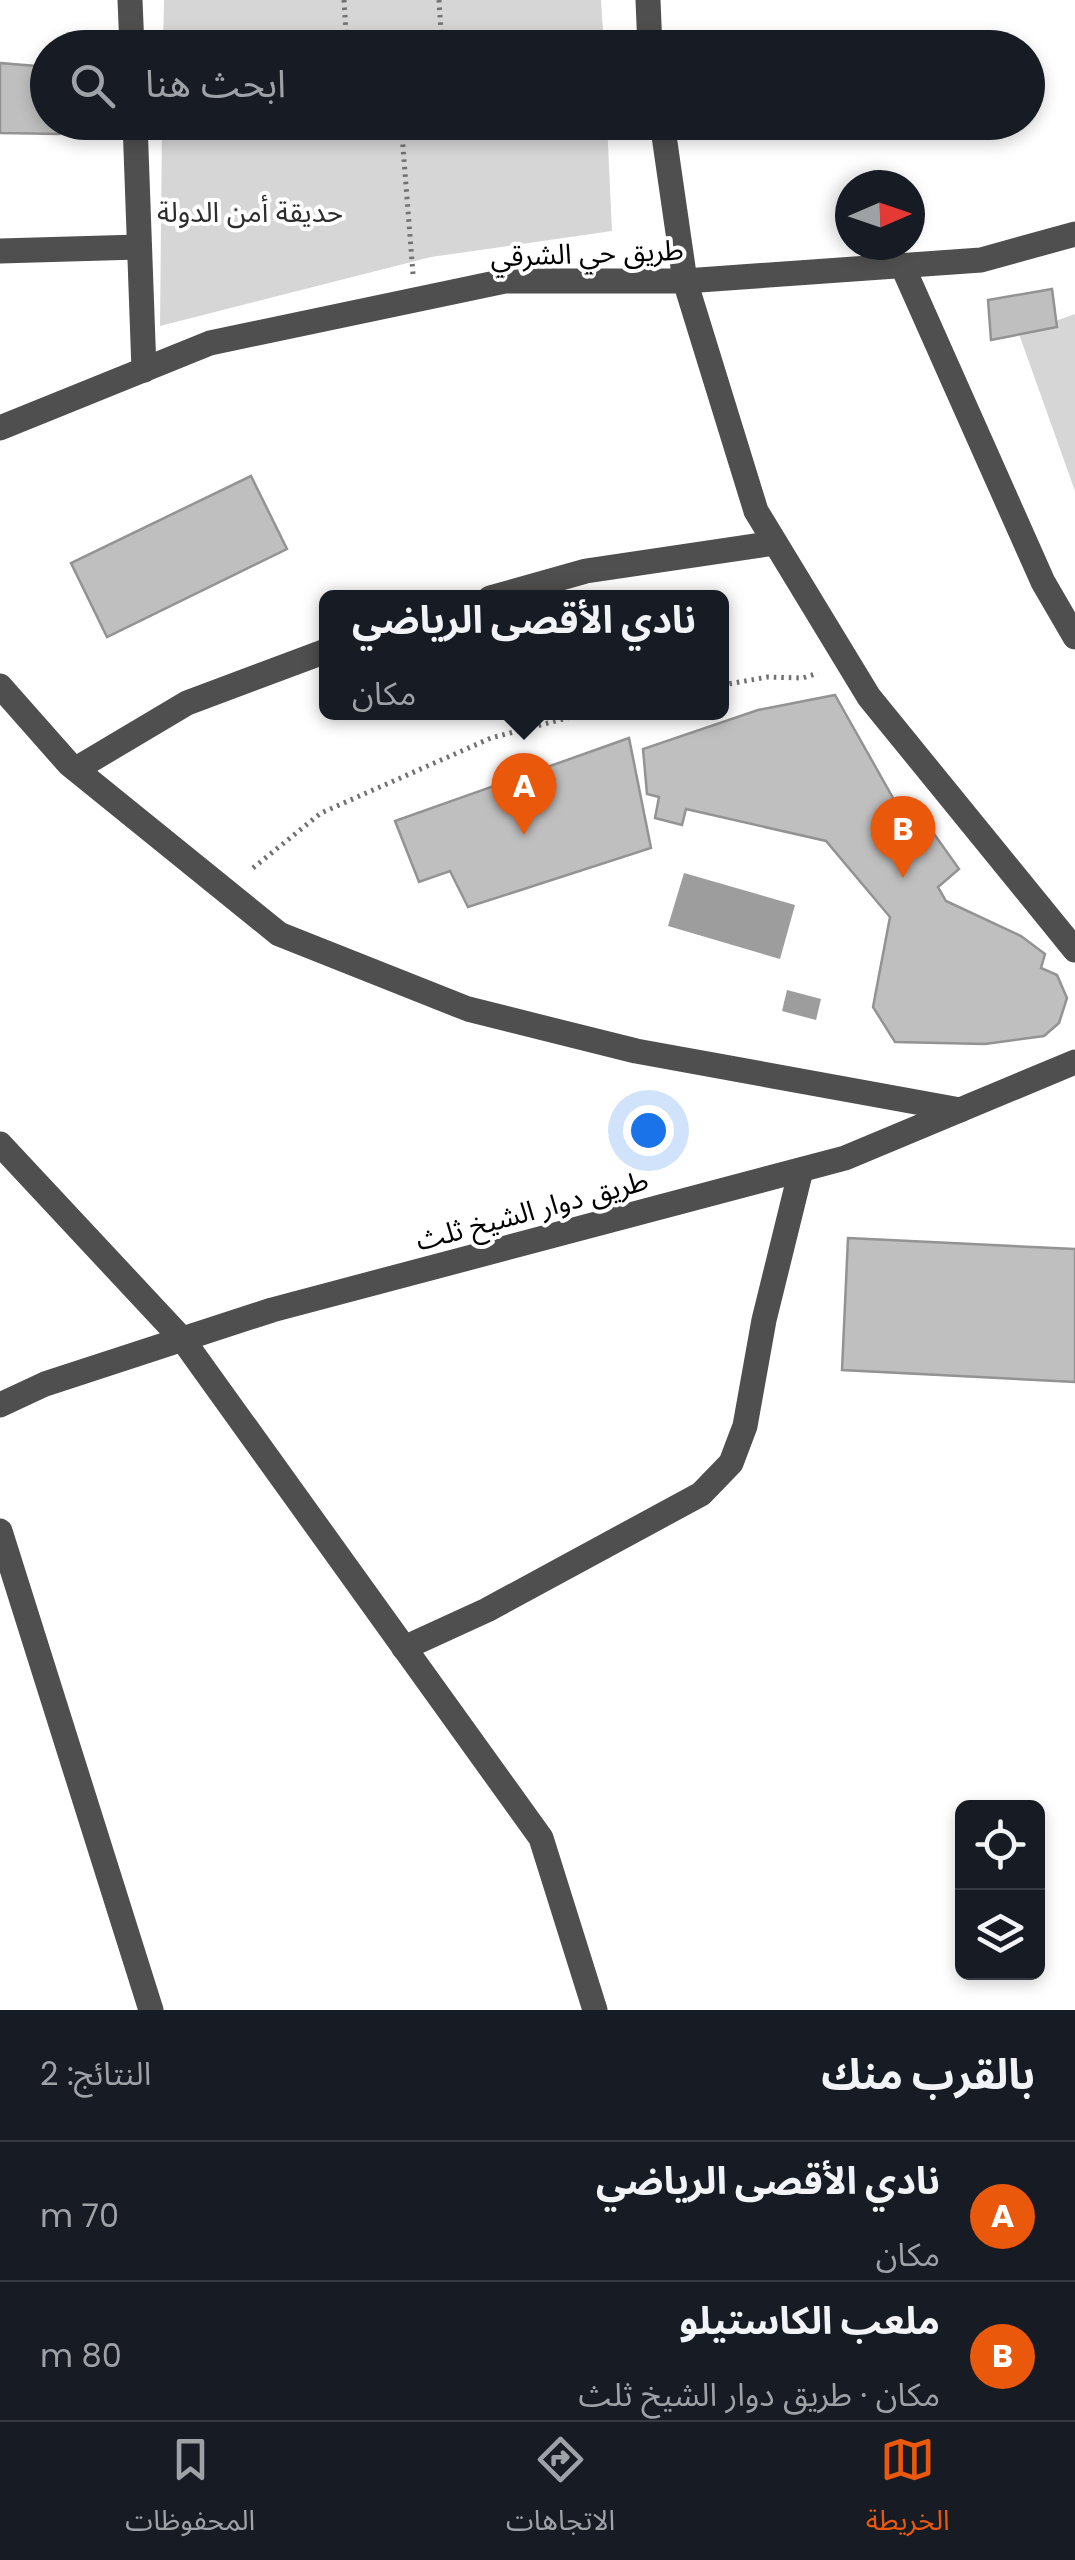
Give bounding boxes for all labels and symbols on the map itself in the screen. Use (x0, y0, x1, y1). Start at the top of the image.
north arrow (835, 170, 925, 260)
park label: حديقة أمن الدولة (157, 193, 343, 232)
street label: طريق حي الشرقي (490, 231, 684, 278)
pin: A (492, 752, 556, 835)
pin: B (870, 796, 936, 878)
your location (623, 1105, 674, 1156)
street label: طريق دوار الشيخ ثلث (412, 1161, 653, 1261)

